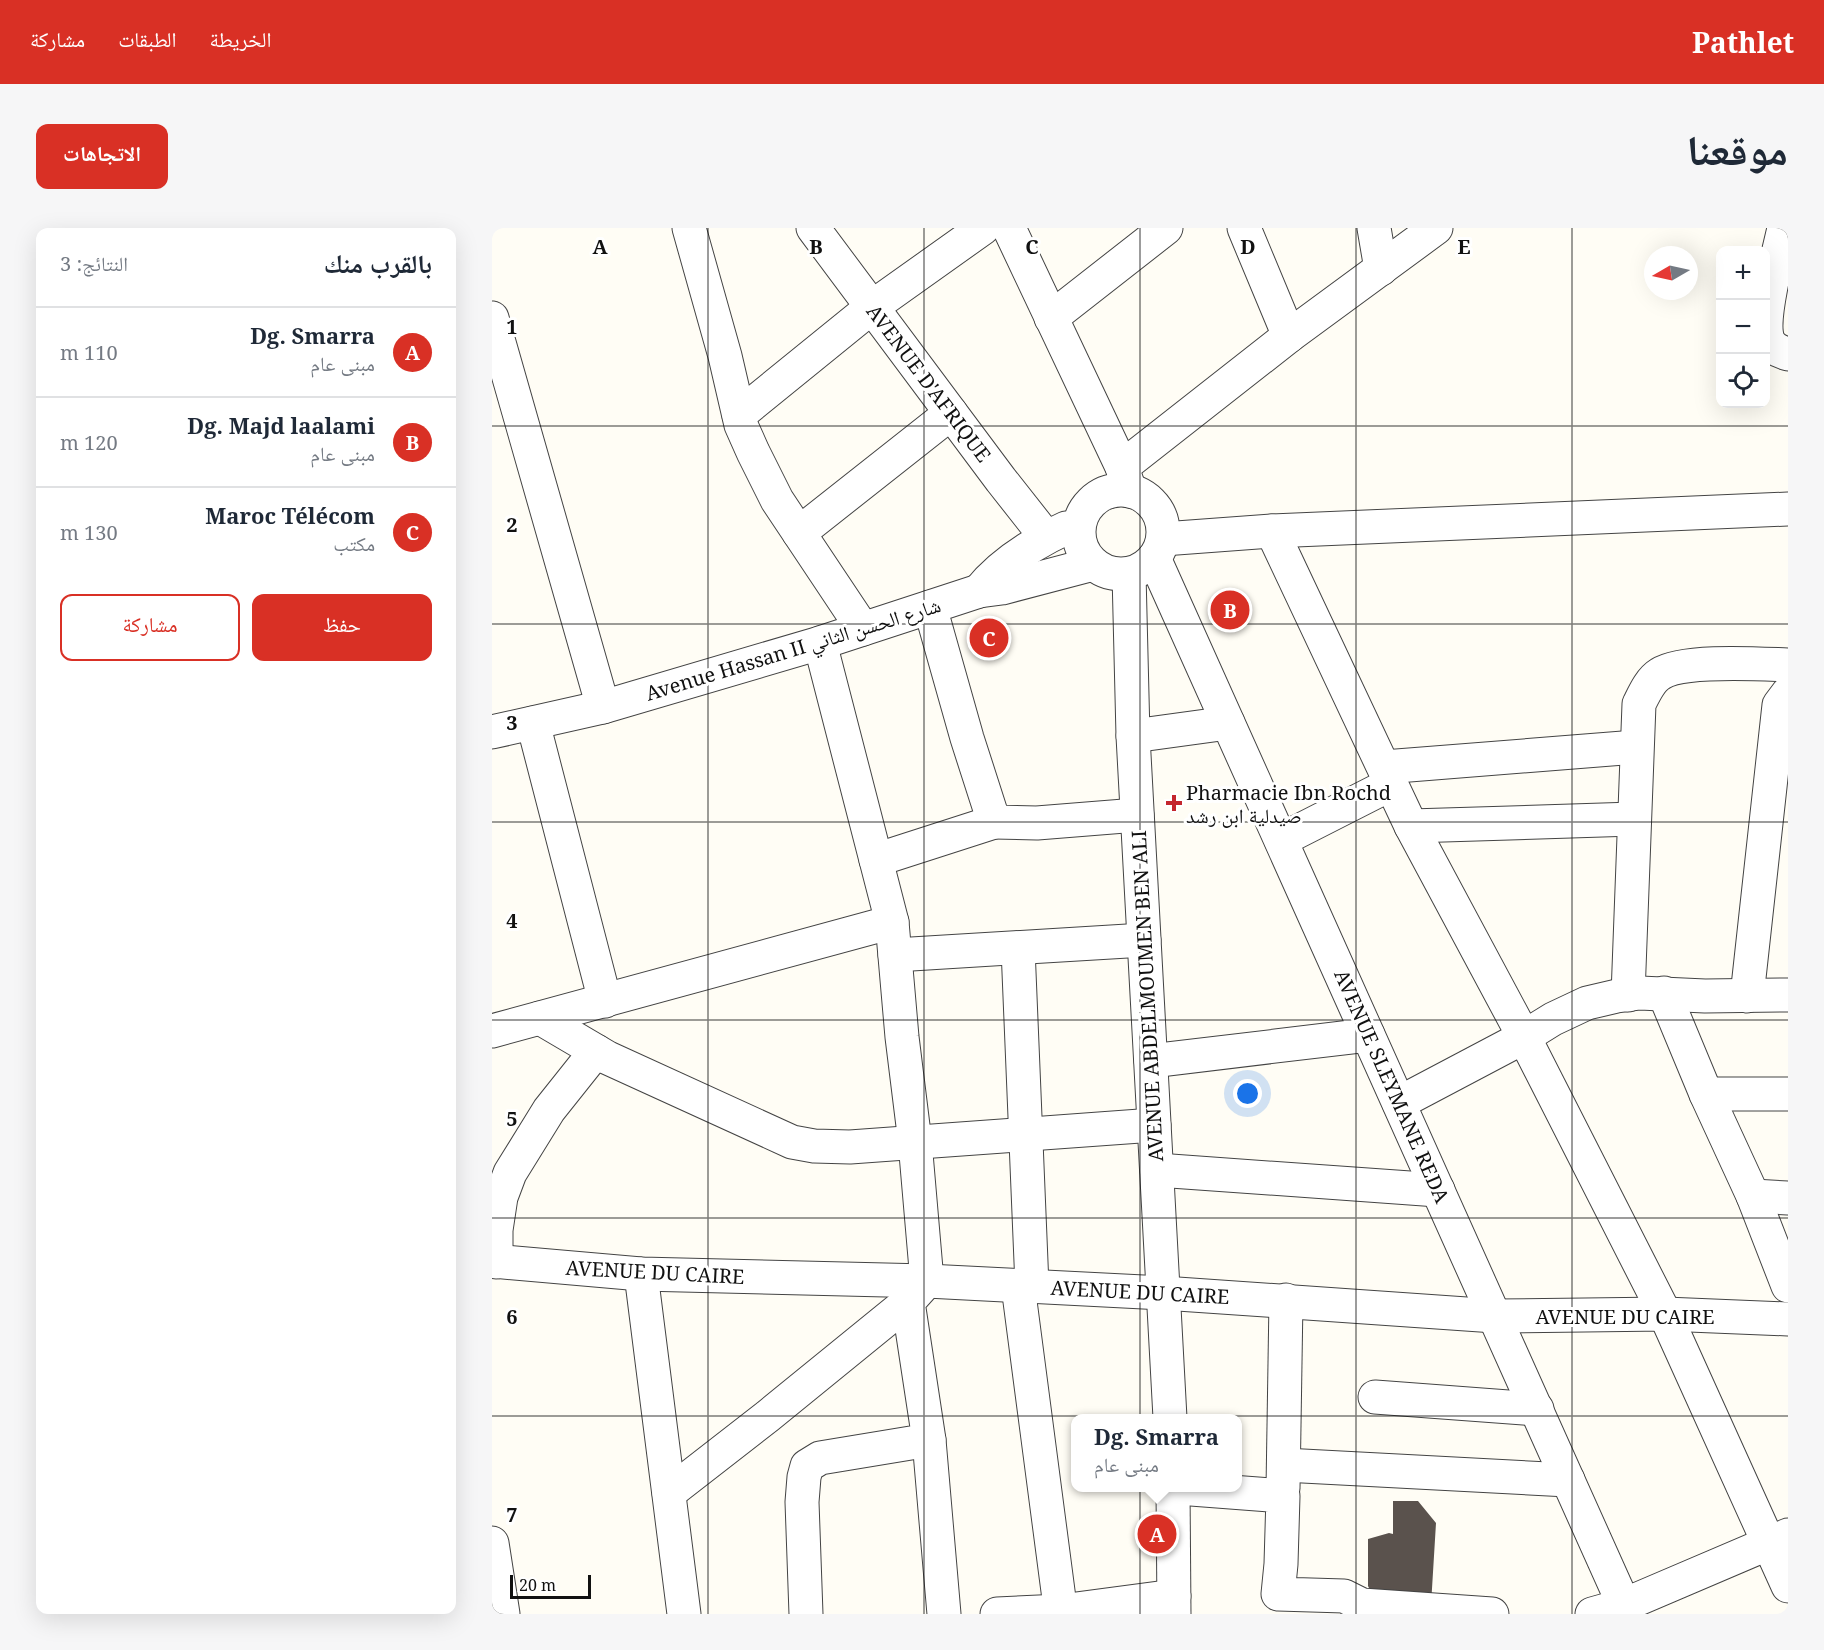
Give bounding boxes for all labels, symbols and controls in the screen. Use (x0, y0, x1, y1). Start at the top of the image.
text: Pathlet (1692, 23, 1794, 61)
text: مشاركة (30, 25, 85, 53)
text: الطبقات (118, 25, 177, 53)
text: الخريطة (210, 25, 271, 53)
text: موقعنا (1687, 120, 1788, 177)
button: الاتجاهات (36, 124, 168, 189)
text: A (592, 233, 608, 260)
text: B (809, 233, 823, 260)
text: C (1025, 233, 1039, 260)
text: D (1240, 233, 1256, 260)
text: E (1457, 233, 1471, 260)
text: بالقرب منك (324, 245, 432, 281)
north arrow (1644, 246, 1698, 300)
map controls (1716, 246, 1770, 408)
button: + (1716, 246, 1770, 300)
text: النتائج: 3 (60, 250, 128, 277)
street label: AVENUE D'AFRIQUE (861, 299, 997, 467)
button: − (1716, 300, 1770, 354)
text: 1 (506, 313, 518, 340)
text: Dg. Smarra (250, 320, 375, 350)
text: 110 m (60, 339, 118, 366)
text: A (405, 339, 420, 366)
text: مبنى عام (310, 350, 375, 377)
button: locate (1716, 354, 1770, 408)
text: Dg. Majd laalami (187, 410, 375, 440)
text: 120 m (60, 429, 118, 456)
text: B (406, 429, 419, 456)
text: مبنى عام (310, 440, 375, 467)
text: Maroc Télécom (205, 500, 375, 530)
text: 2 (506, 511, 518, 538)
text: 130 m (60, 519, 118, 546)
text: C (406, 519, 419, 546)
text: مكتب (333, 530, 375, 557)
pin: B (1210, 588, 1250, 632)
street label: Avenue Hassan II شارع الحسن الثاني (642, 591, 945, 710)
button: مشاركة (60, 594, 240, 661)
button: حفظ (252, 594, 432, 661)
pin: C (970, 616, 1008, 660)
text: 3 (506, 709, 518, 736)
place label: Pharmacie Ibn Rochd صيدلية ابن رشد (1186, 779, 1391, 829)
marker: Pharmacie Ibn Rochd صيدلية ابن رشد (1167, 796, 1181, 810)
street label: AVENUE ABDELMOUMEN BEN ALI (1125, 830, 1169, 1162)
text: 4 (506, 907, 518, 934)
street label: AVENUE SLEYMANE REDA (1328, 965, 1456, 1208)
your location (1233, 1079, 1262, 1108)
text: 5 (506, 1105, 518, 1132)
street label: AVENUE DU CAIRE (565, 1254, 745, 1290)
street label: AVENUE DU CAIRE (1050, 1274, 1230, 1310)
text: 6 (506, 1303, 518, 1330)
street label: AVENUE DU CAIRE (1535, 1303, 1715, 1330)
popup (1071, 1414, 1242, 1492)
text: Dg. Smarra (1094, 1421, 1219, 1451)
text: مبنى عام (1094, 1451, 1159, 1478)
text: 7 (506, 1501, 518, 1528)
pin: A (1138, 1512, 1176, 1556)
scale bar (510, 1572, 591, 1600)
text: 20 m (519, 1574, 556, 1596)

